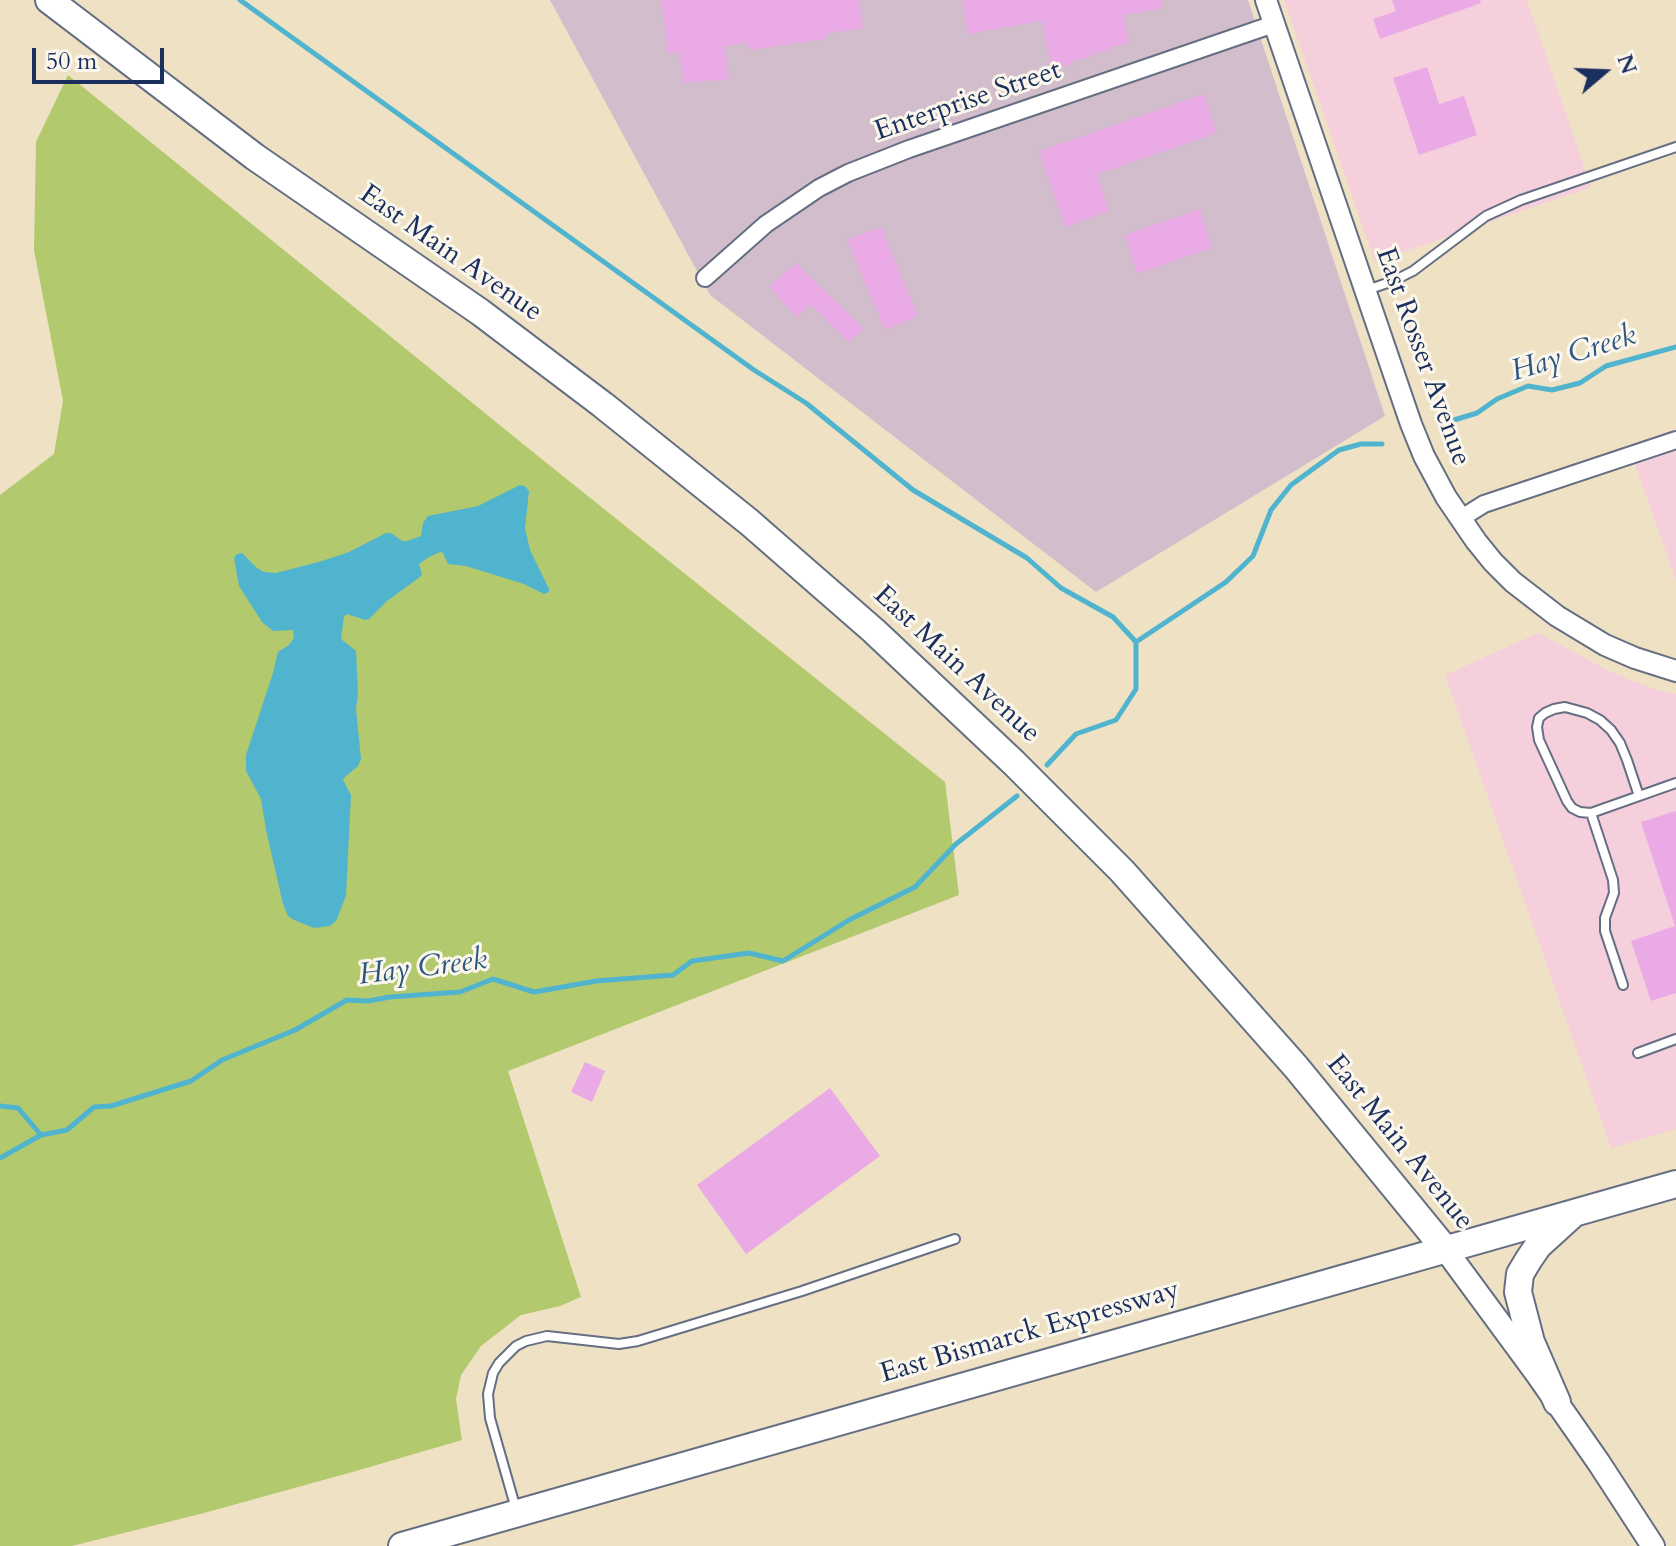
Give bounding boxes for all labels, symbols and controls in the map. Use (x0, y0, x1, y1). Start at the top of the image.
scale bar (36, 32, 168, 82)
north arrow (1564, 32, 1644, 112)
text: 50 m (46, 45, 97, 78)
text: N (1609, 50, 1644, 78)
street label: Enterprise Street (870, 54, 1066, 150)
street label: East Main Avenue (352, 178, 548, 330)
street label: East Rosser Avenue (1367, 243, 1477, 471)
water label: Hay Creek (1507, 319, 1641, 391)
street label: East Main Avenue (866, 579, 1046, 751)
water label: Hay Creek (357, 943, 489, 995)
street label: East Main Avenue (1318, 1049, 1480, 1237)
street label: East Bismarck Expressway (877, 1274, 1183, 1392)

